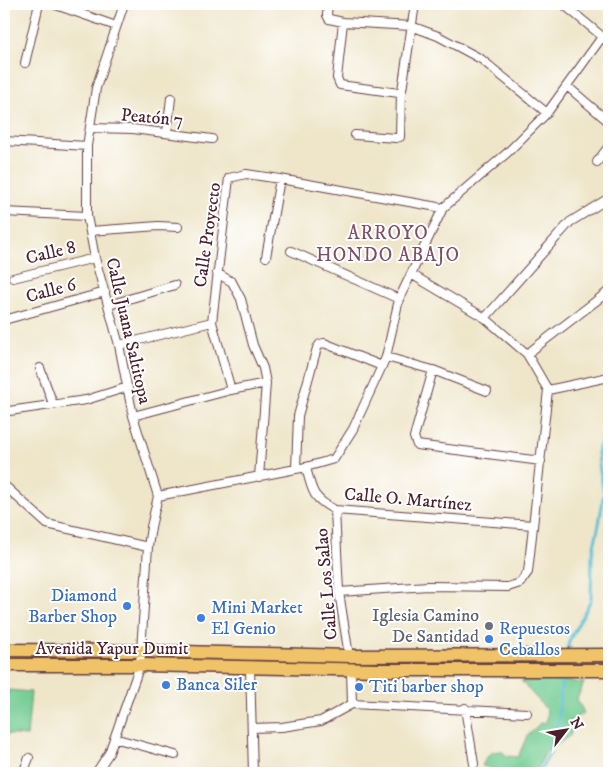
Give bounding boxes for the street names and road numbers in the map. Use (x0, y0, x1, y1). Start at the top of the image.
street label: Peatón 7 (120, 104, 184, 132)
street label: Calle Proyecto (190, 181, 226, 289)
street label: Calle 8 (24, 236, 78, 270)
street label: Calle Juana Saltitopa (100, 256, 156, 407)
street label: Calle 6 (23, 274, 79, 308)
street label: Calle O. Martínez (343, 483, 473, 517)
street label: Calle Los Salao (311, 527, 343, 641)
street label: Avenida Yapur Dumit (35, 638, 189, 660)

